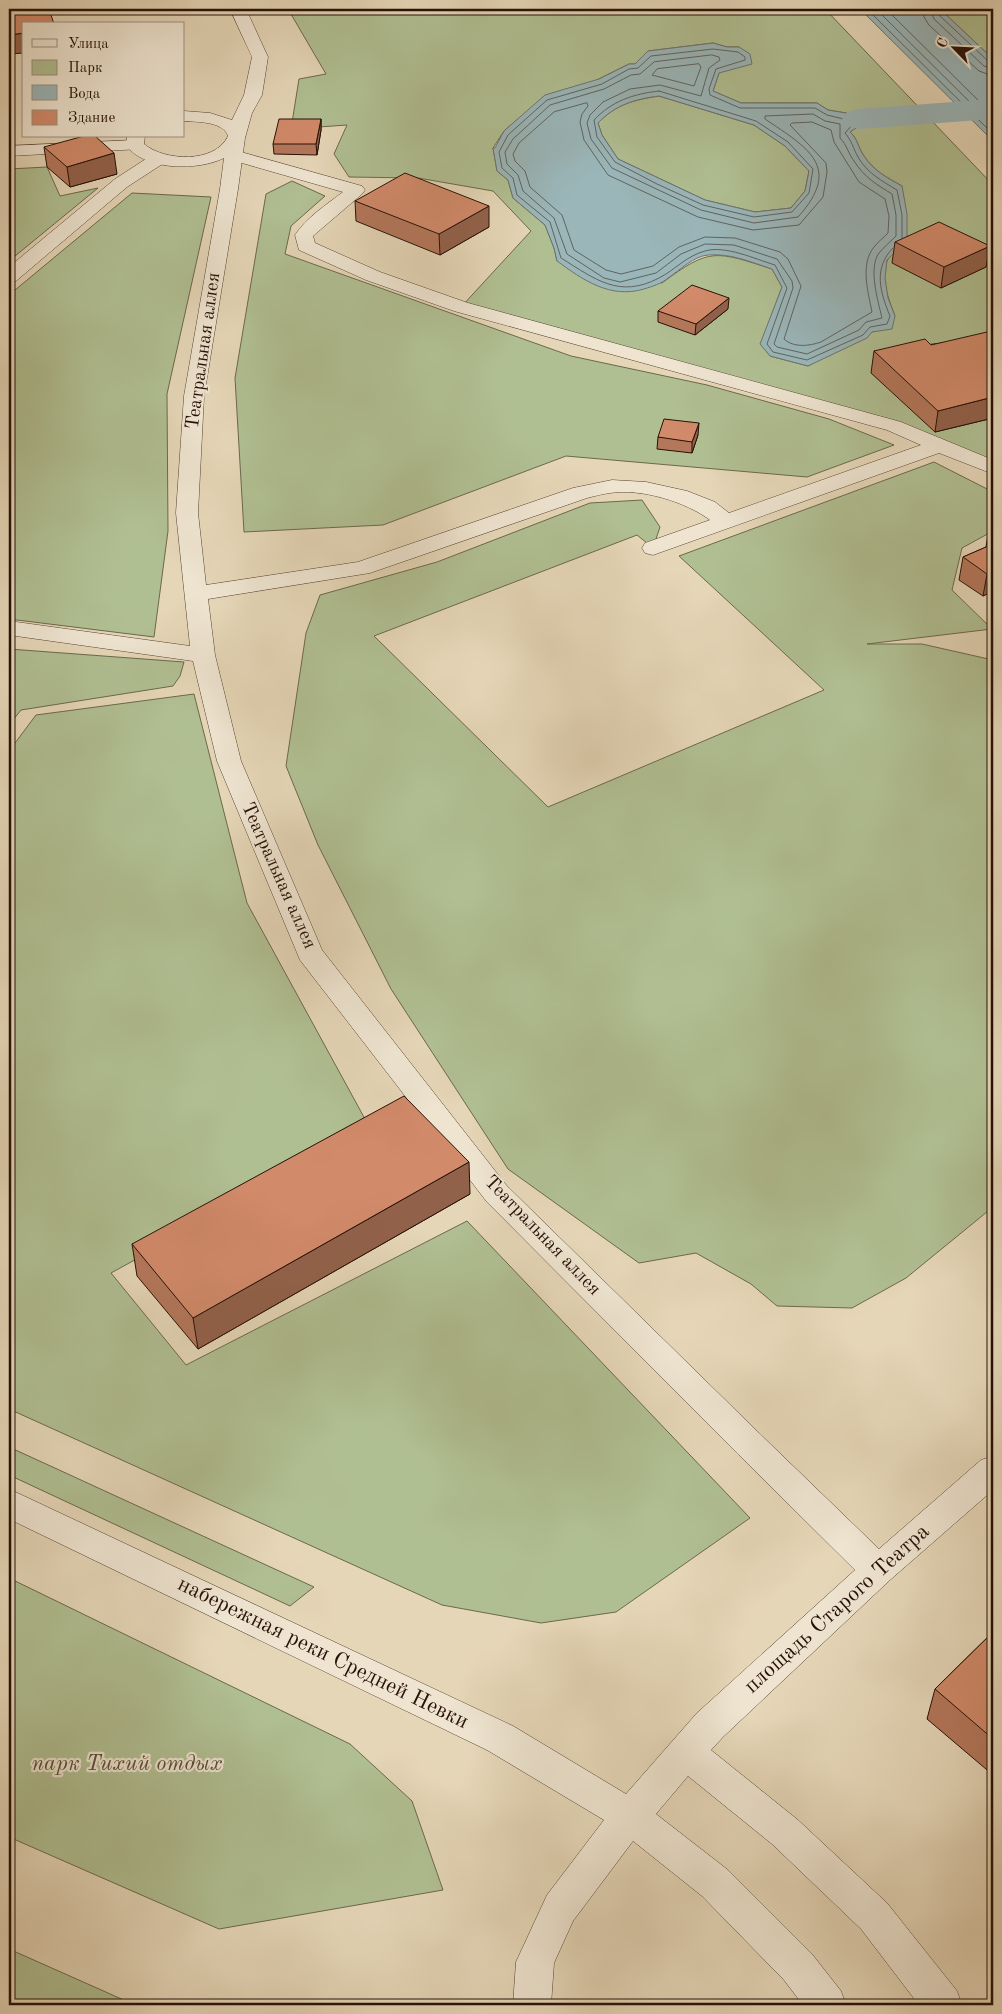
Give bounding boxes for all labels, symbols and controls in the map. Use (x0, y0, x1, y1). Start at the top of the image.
legend (22, 22, 185, 138)
north arrow (930, 22, 980, 72)
text: С (935, 36, 951, 50)
text: Улица (68, 37, 109, 52)
text: Парк (68, 61, 103, 76)
text: Вода (68, 87, 101, 102)
text: Здание (68, 111, 115, 126)
street label: Театральная аллея (184, 271, 224, 431)
street label: Театральная аллея (237, 800, 319, 952)
street label: Театральная аллея (480, 1172, 604, 1300)
street label: площадь Старого Театра (740, 1520, 934, 1698)
street label: набережная реки Средней Невки (174, 1573, 472, 1733)
park label: парк Тихий отдых (32, 1753, 222, 1775)

